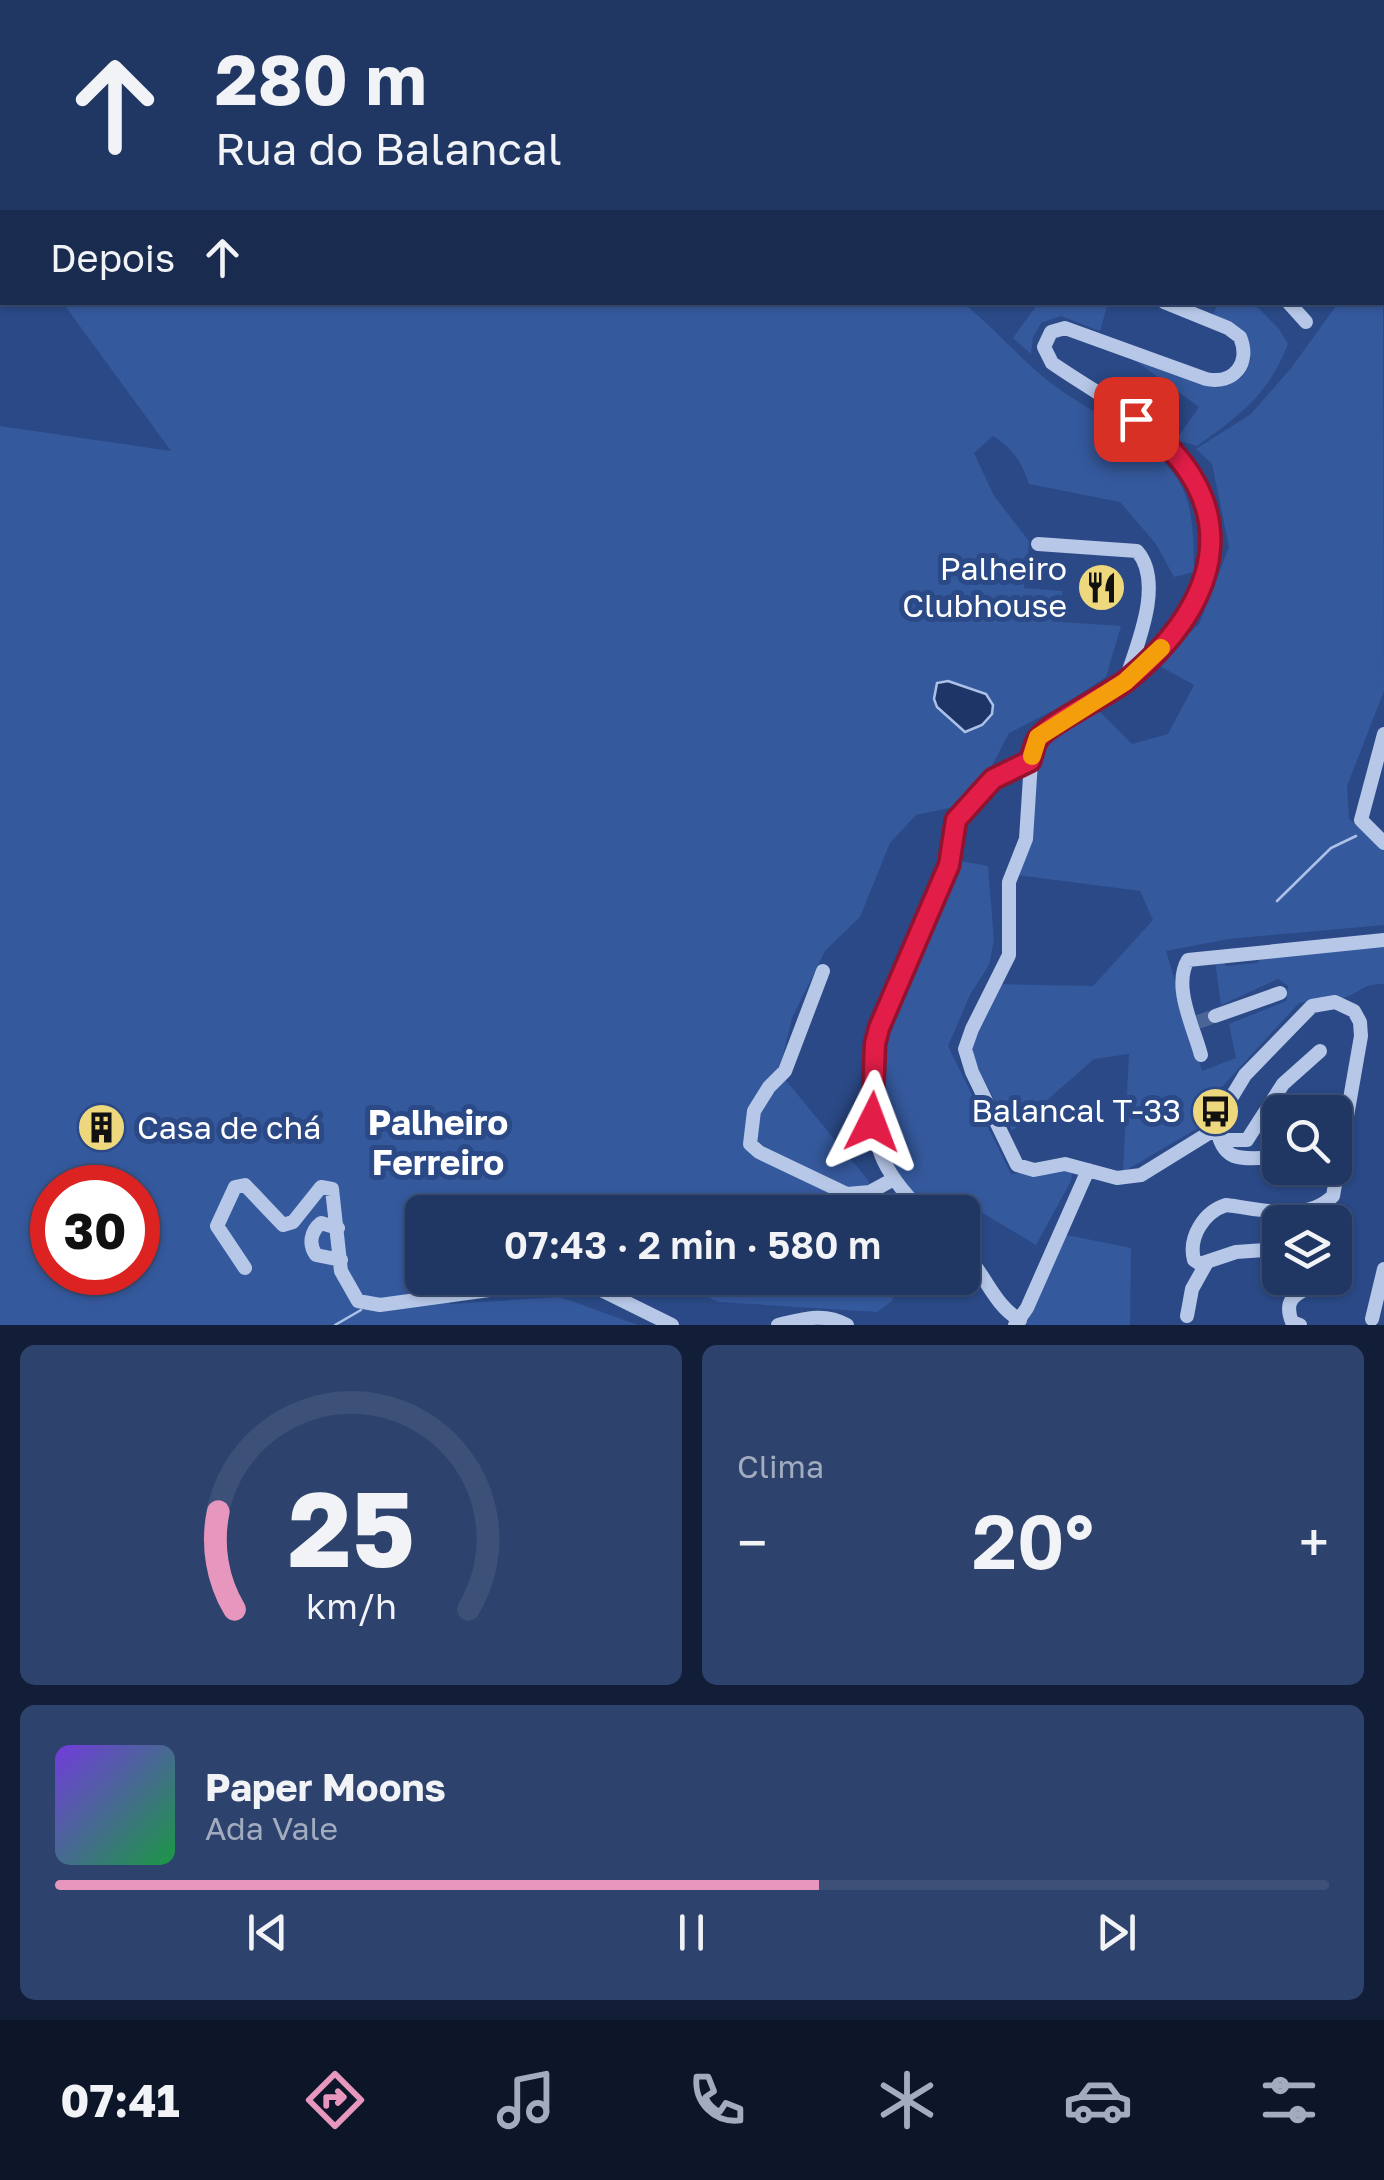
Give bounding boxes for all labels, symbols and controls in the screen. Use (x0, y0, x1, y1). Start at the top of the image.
text: 280 m (215, 36, 427, 120)
icon: ahead (50, 40, 180, 170)
text: Rua do Balancal (215, 121, 562, 175)
icon: ahead (195, 230, 250, 285)
text: Depois (50, 235, 175, 280)
pin (1094, 377, 1179, 462)
icon: arrive (1109, 392, 1164, 447)
place label: Palheiro Clubhouse (902, 549, 1067, 624)
restaurant icon: Palheiro Clubhouse (1076, 561, 1128, 613)
position arrow (820, 1070, 924, 1174)
bus stop icon: Balancal T-33 (1190, 1085, 1242, 1137)
place label: Balancal T-33 (971, 1091, 1181, 1129)
map controls (1262, 1095, 1352, 1295)
button: search (1262, 1095, 1352, 1185)
district label: Palheiro Ferreiro (368, 1101, 508, 1183)
building icon: Casa de chá (76, 1102, 128, 1154)
place label: Casa de chá (137, 1108, 321, 1146)
speed limit sign: 30 (30, 1165, 160, 1295)
button: layers (1262, 1205, 1352, 1295)
text: 07:43 · 2 min · 580 m (504, 1222, 881, 1267)
text: Clima (737, 1447, 824, 1485)
text: 25 (288, 1465, 414, 1590)
text: 20° (972, 1495, 1094, 1586)
text: − (737, 1509, 767, 1575)
text: + (1299, 1509, 1329, 1575)
text: km/h (306, 1584, 396, 1627)
text: Paper Moons (205, 1764, 446, 1809)
text: Ada Vale (205, 1809, 338, 1847)
icon: previous (240, 1905, 295, 1960)
icon: pause (664, 1905, 719, 1960)
icon: next (1089, 1905, 1144, 1960)
icon: directions (300, 2065, 370, 2135)
icon: music (491, 2065, 561, 2135)
icon: phone (682, 2065, 752, 2135)
icon: climate (872, 2065, 942, 2135)
icon: car (1063, 2065, 1133, 2135)
icon: filters (1254, 2065, 1324, 2135)
text: 07:41 (60, 2073, 180, 2127)

